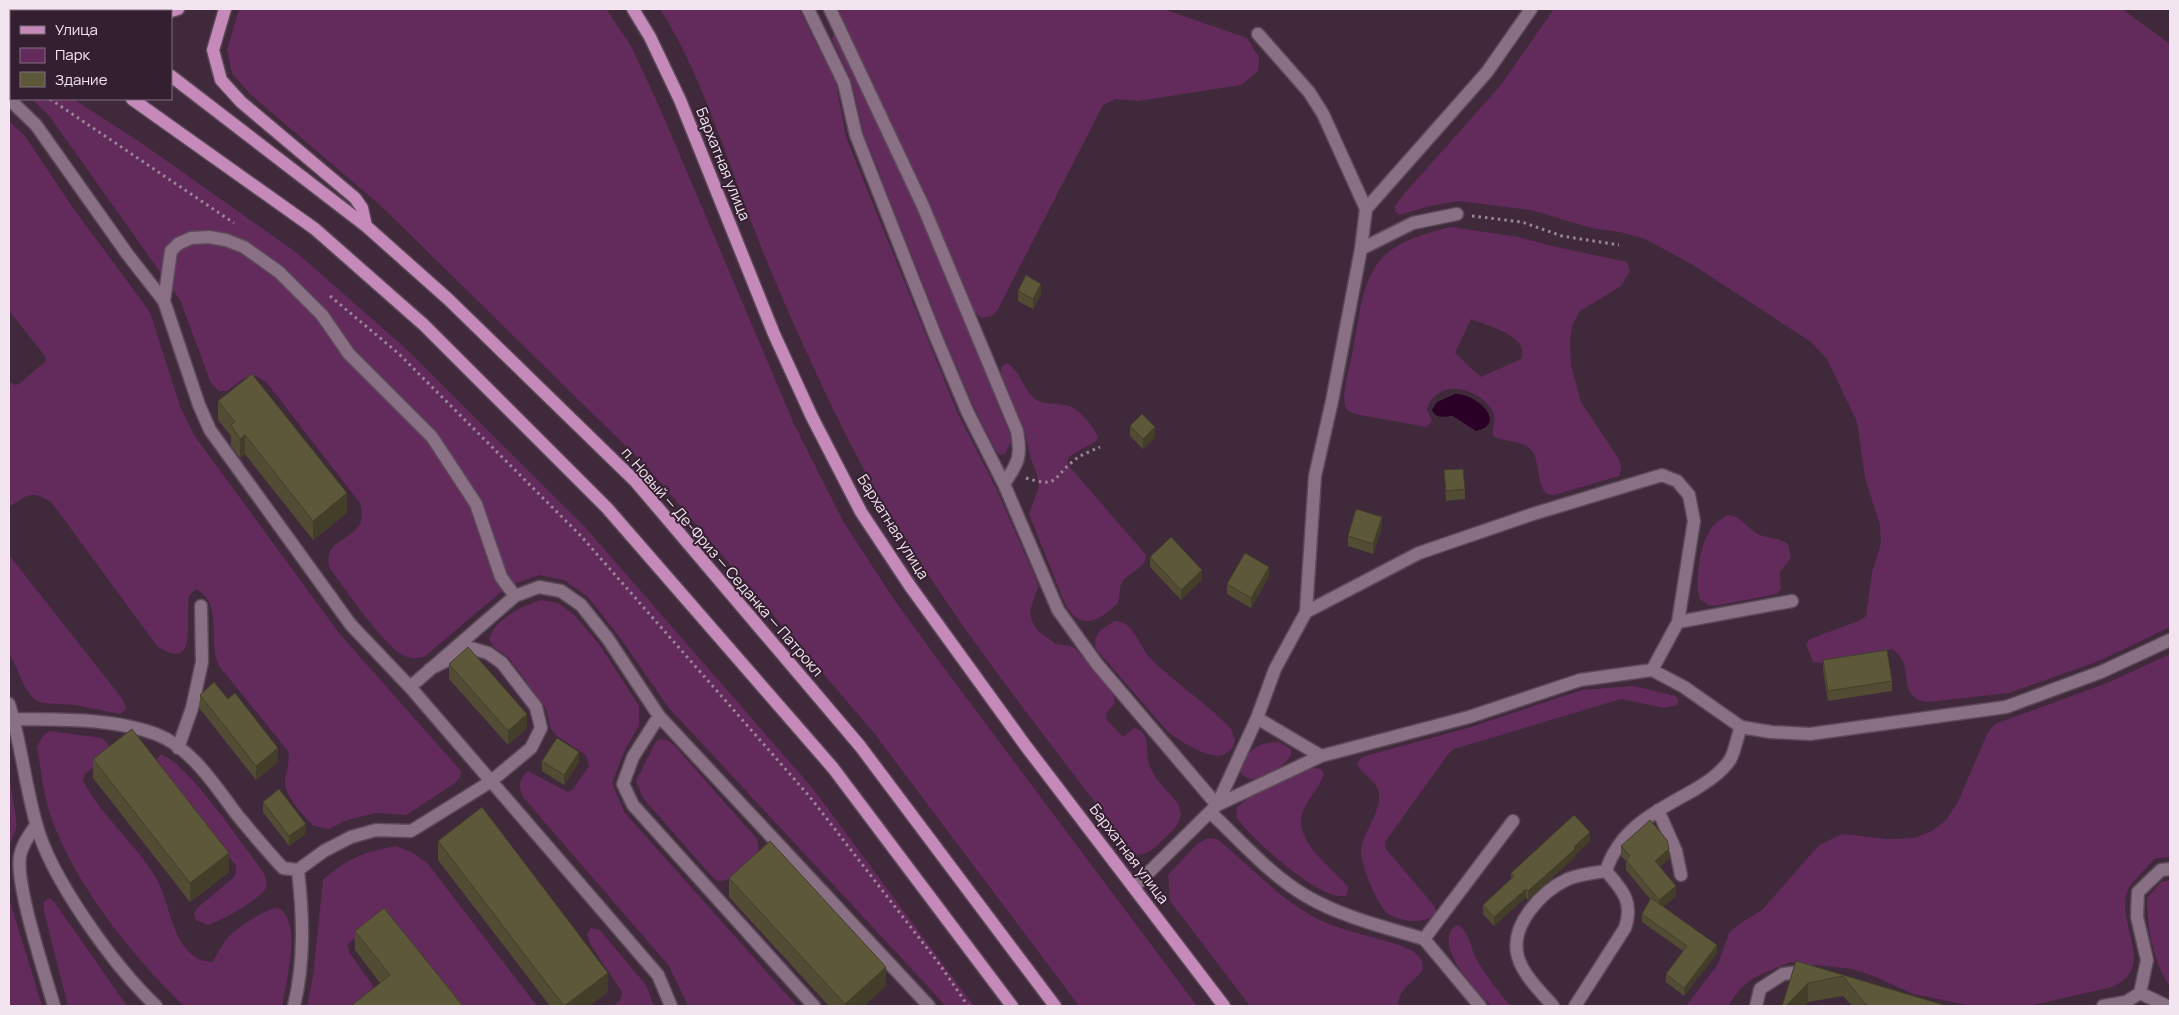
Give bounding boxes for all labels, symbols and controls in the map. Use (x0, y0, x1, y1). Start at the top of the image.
legend (10, 10, 172, 100)
text: Улица (55, 19, 98, 40)
text: Парк (55, 44, 91, 65)
text: Здание (55, 69, 108, 90)
street label: Бархатная улица (691, 104, 756, 224)
street label: п. Новый — Де-Фриз — Седанка — Патрокл (617, 443, 828, 681)
street label: Бархатная улица (853, 470, 934, 583)
street label: Бархатная улица (1085, 799, 1174, 908)

